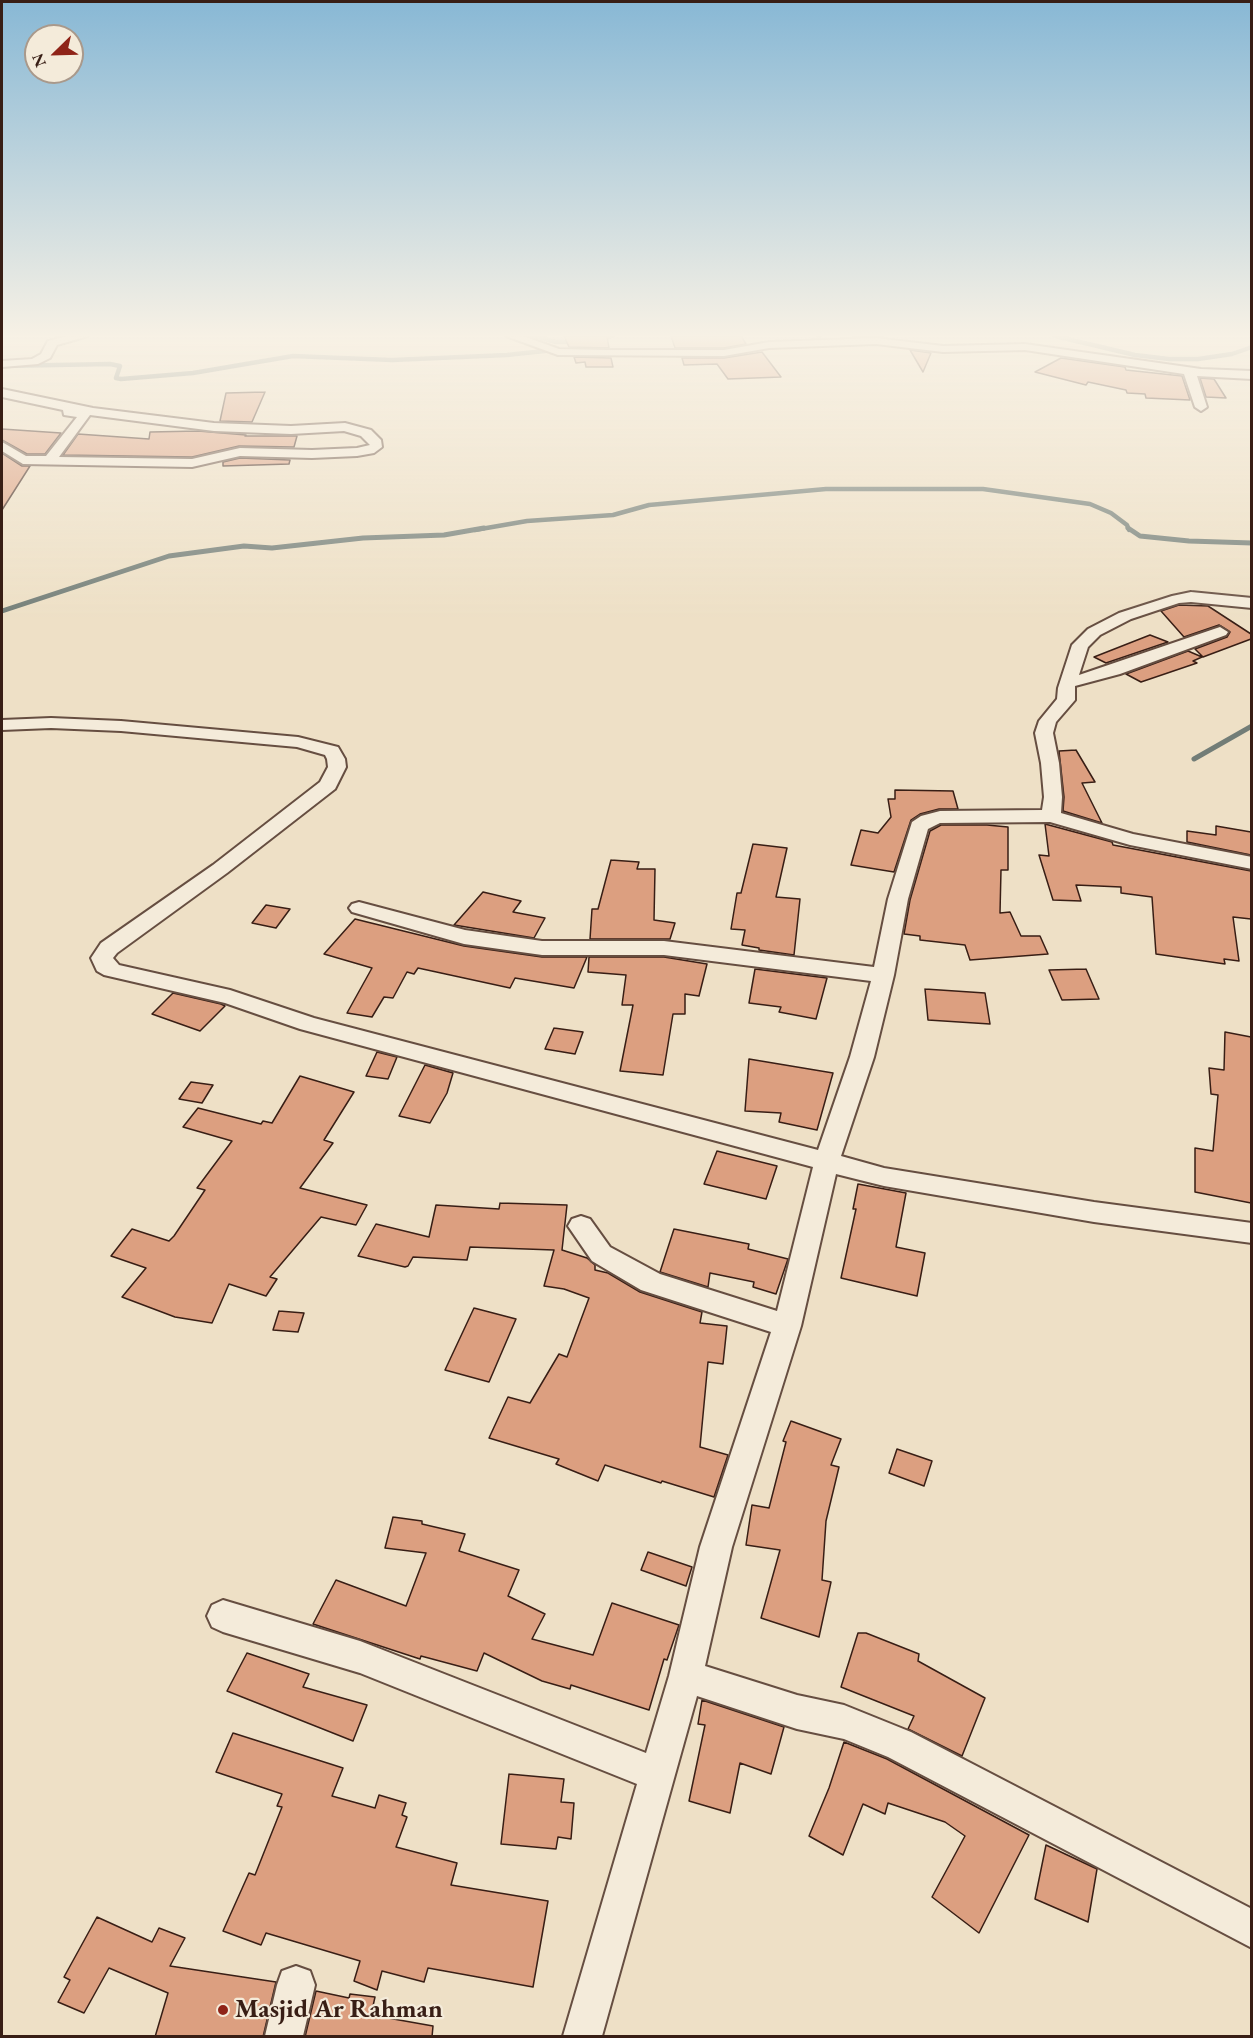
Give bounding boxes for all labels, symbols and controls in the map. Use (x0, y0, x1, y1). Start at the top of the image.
north arrow (24, 24, 84, 84)
text: N (27, 50, 51, 71)
place label: Masjid Ar Rahman (235, 1994, 443, 2026)
marker: Masjid Ar Rahman (216, 2003, 230, 2017)

